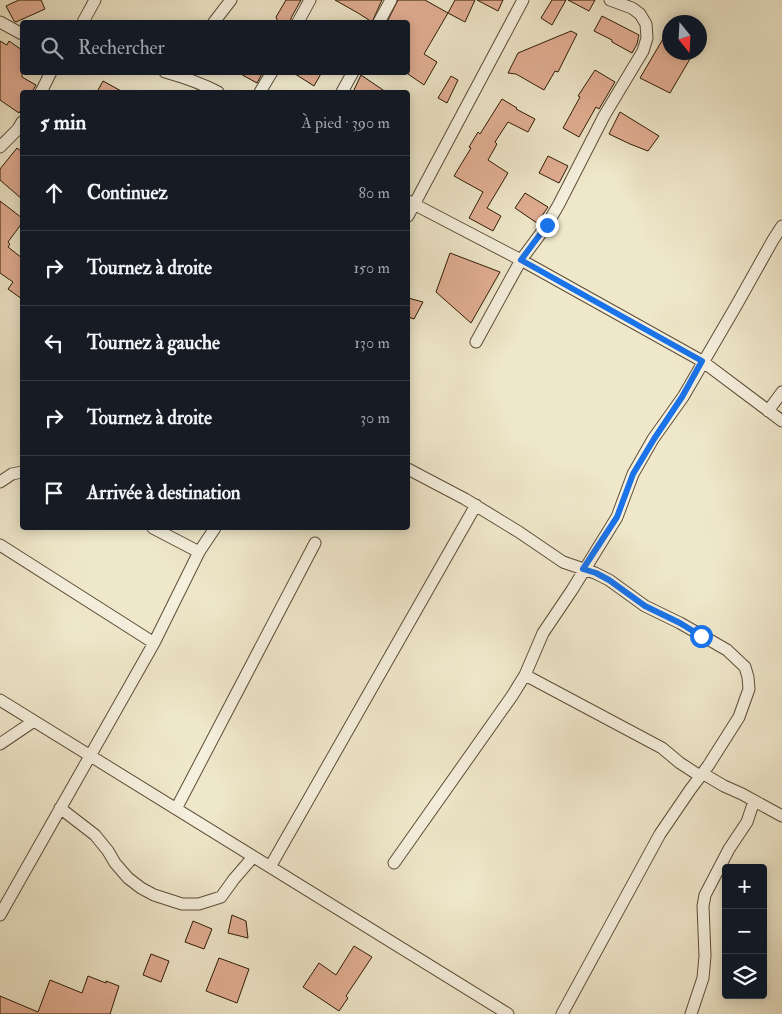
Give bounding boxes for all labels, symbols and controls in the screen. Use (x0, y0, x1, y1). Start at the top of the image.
north arrow (662, 15, 707, 60)
search box (20, 20, 410, 75)
icon: search (38, 34, 66, 62)
text: Rechercher (78, 36, 165, 60)
text: 5 min (40, 109, 86, 136)
text: À pied · 390 m (302, 113, 390, 133)
icon: ahead (40, 179, 68, 207)
text: Continuez (87, 181, 168, 205)
text: 80 m (359, 183, 390, 203)
route end (536, 214, 559, 237)
icon: right (40, 254, 68, 282)
text: Tournez à droite (87, 256, 212, 280)
text: 150 m (353, 258, 390, 278)
icon: left (40, 329, 68, 357)
text: Tournez à gauche (87, 331, 220, 355)
text: 130 m (354, 333, 390, 353)
icon: right (40, 404, 68, 432)
text: Tournez à droite (87, 406, 212, 430)
text: 30 m (360, 408, 390, 428)
icon: arrive (40, 479, 68, 507)
text: Arrivée à destination (87, 481, 241, 505)
route start (690, 625, 713, 648)
map controls (722, 864, 767, 999)
button: + (722, 864, 767, 909)
button: − (722, 909, 767, 954)
button: layers (722, 954, 767, 999)

